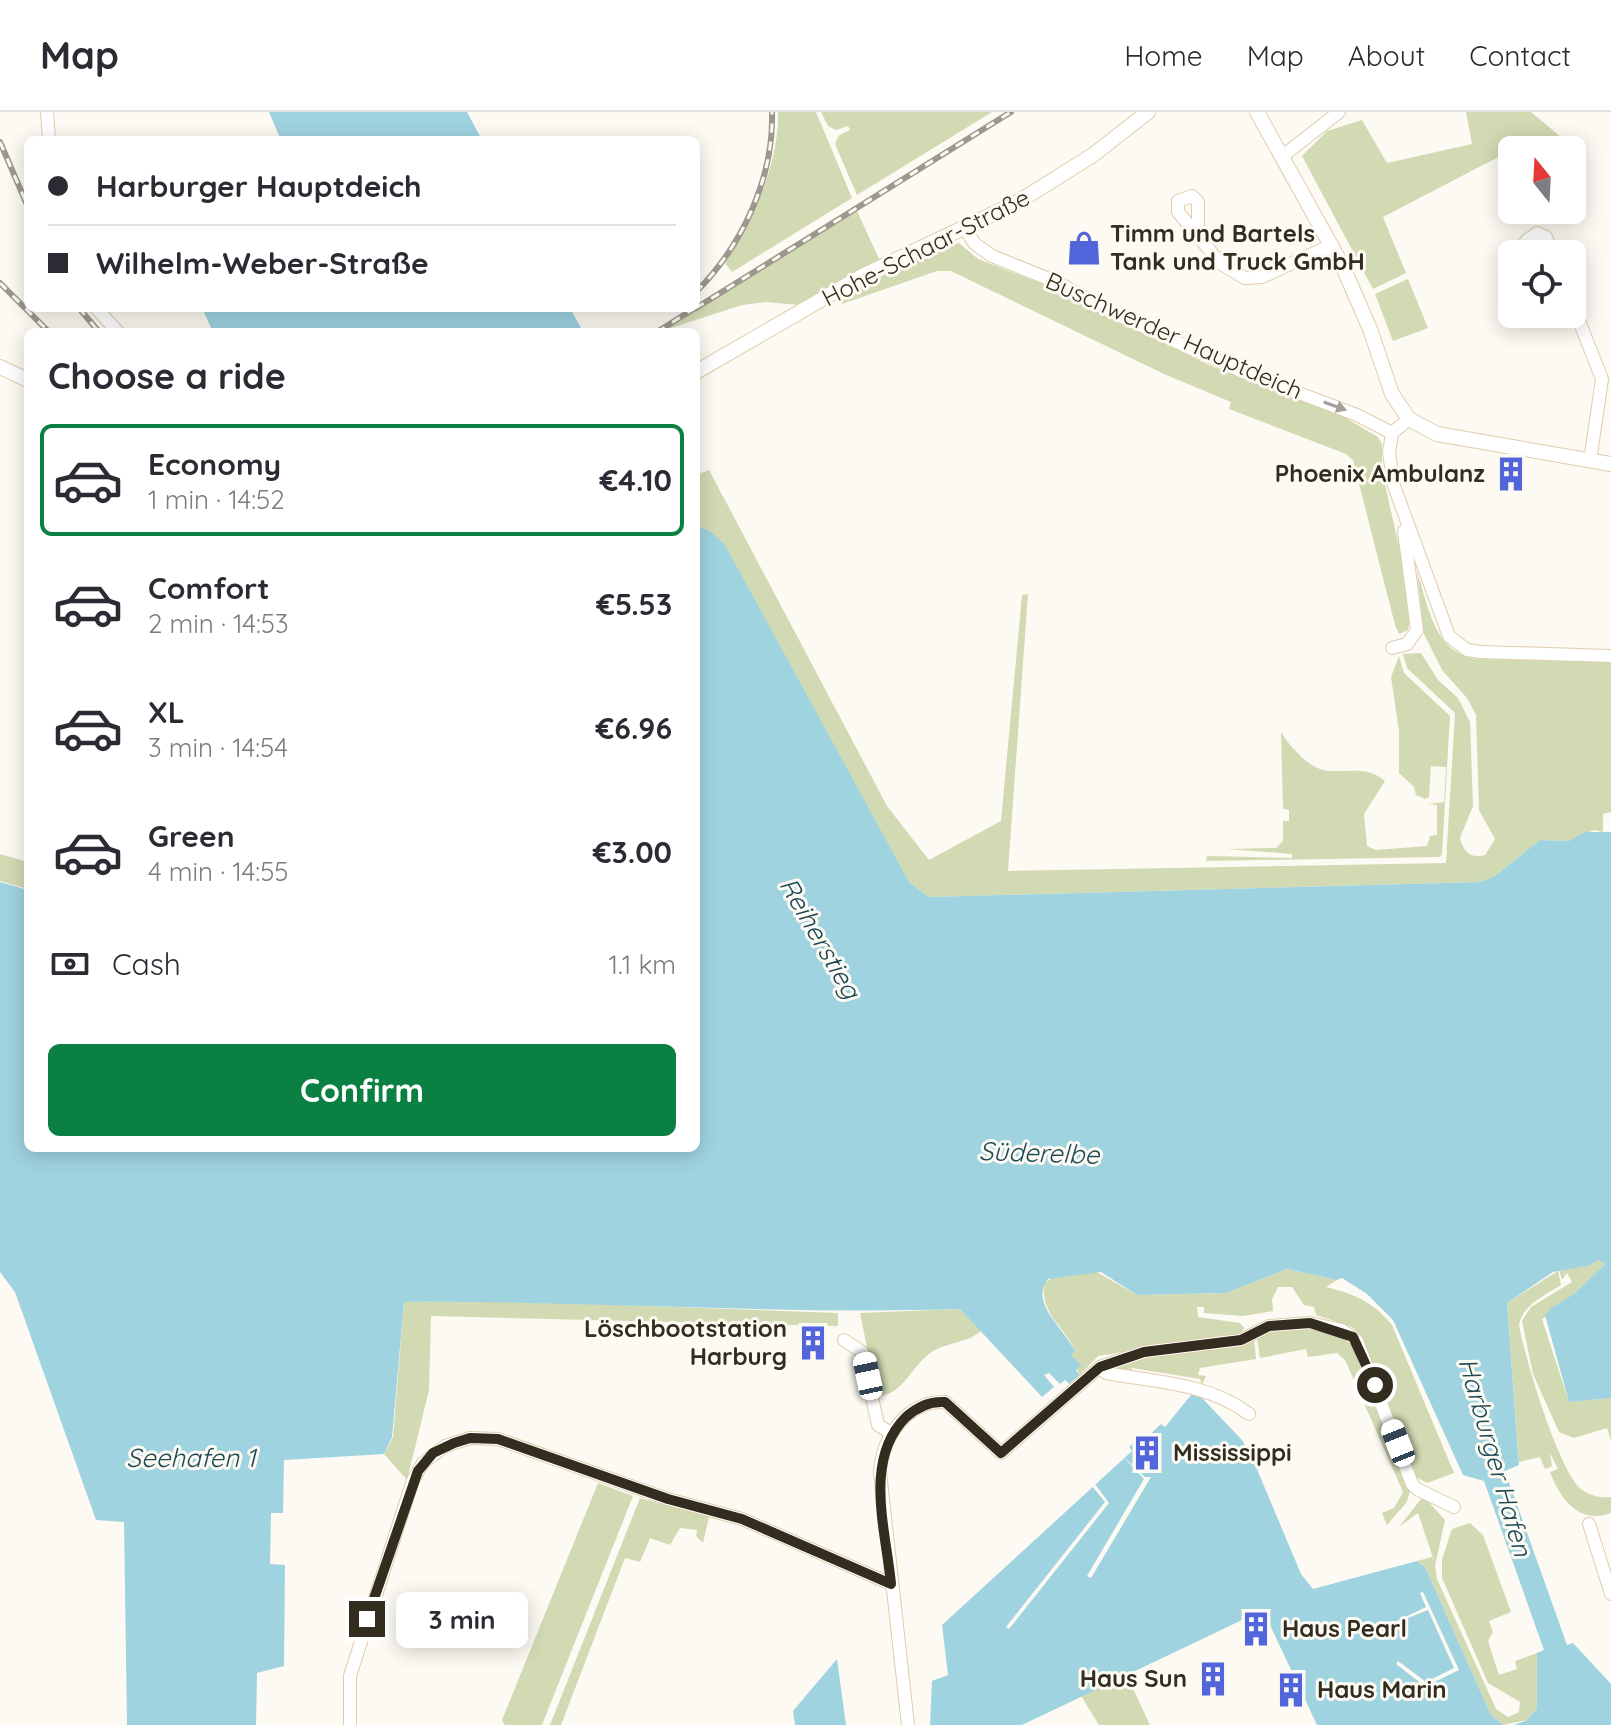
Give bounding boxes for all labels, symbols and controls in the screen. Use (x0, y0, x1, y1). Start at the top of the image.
text: Map (40, 31, 119, 79)
text: Home (1124, 38, 1203, 73)
text: Map (1247, 38, 1304, 73)
text: About (1348, 38, 1425, 73)
text: Contact (1469, 38, 1571, 73)
north arrow (1498, 136, 1586, 224)
map controls (1498, 136, 1586, 328)
text: Harburger Hauptdeich (96, 167, 422, 205)
street label: Hohe-Schaar-Straße (817, 182, 1034, 312)
place label: Timm und Bartels Tank und Truck GmbH (1110, 218, 1365, 276)
shop icon: Timm und Bartels Tank und Truck GmbH (1065, 229, 1103, 267)
button: locate (1498, 240, 1586, 328)
text: Wilhelm-Weber-Straße (96, 244, 429, 282)
street label: Buschwerder Hauptdeich (1041, 265, 1307, 405)
text: Choose a ride (48, 353, 286, 398)
one-way arrow (1323, 401, 1347, 413)
icon: car (52, 444, 124, 516)
text: Economy (148, 445, 281, 483)
building icon: Phoenix Ambulanz (1492, 455, 1530, 493)
place label: Phoenix Ambulanz (1275, 458, 1485, 488)
text: €4.10 (599, 461, 672, 499)
text: 1 min · 14:52 (148, 483, 285, 516)
icon: car (52, 568, 124, 640)
text: Comfort (148, 569, 269, 607)
text: €5.53 (596, 585, 672, 623)
text: 2 min · 14:53 (148, 607, 289, 640)
icon: car (52, 692, 124, 764)
text: XL (148, 693, 185, 731)
text: €6.96 (596, 709, 672, 747)
text: 3 min · 14:54 (148, 731, 288, 764)
icon: car (52, 816, 124, 888)
text: Green (148, 817, 235, 855)
text: €3.00 (593, 833, 672, 871)
text: 4 min · 14:55 (148, 855, 289, 888)
water label: Reiherstieg (773, 871, 869, 1006)
icon: cash (48, 942, 92, 986)
text: Cash (112, 945, 181, 983)
text: 1.1 km (608, 948, 676, 981)
button: Confirm (48, 1044, 676, 1136)
water label: Süderelbe (978, 1134, 1101, 1171)
place label: Löschbootstation Harburg (584, 1313, 787, 1371)
building icon: Löschbootstation Harburg (794, 1324, 832, 1362)
car (851, 1350, 885, 1402)
water label: Harburger Hafen (1451, 1354, 1540, 1561)
route start (1357, 1367, 1393, 1403)
car (1378, 1416, 1418, 1470)
building icon: Mississippi (1128, 1434, 1166, 1472)
place label: Mississippi (1173, 1437, 1292, 1467)
water label: Seehafen 1 (126, 1441, 258, 1474)
callout: 3 min (395, 1591, 527, 1647)
route end (349, 1601, 385, 1637)
text: 3 min (429, 1603, 495, 1636)
building icon: Haus Pearl (1237, 1610, 1275, 1648)
place label: Haus Pearl (1282, 1613, 1407, 1643)
building icon: Haus Sun (1194, 1660, 1232, 1698)
place label: Haus Sun (1080, 1663, 1187, 1693)
building icon: Haus Marin (1272, 1671, 1310, 1709)
place label: Haus Marin (1317, 1674, 1447, 1704)

